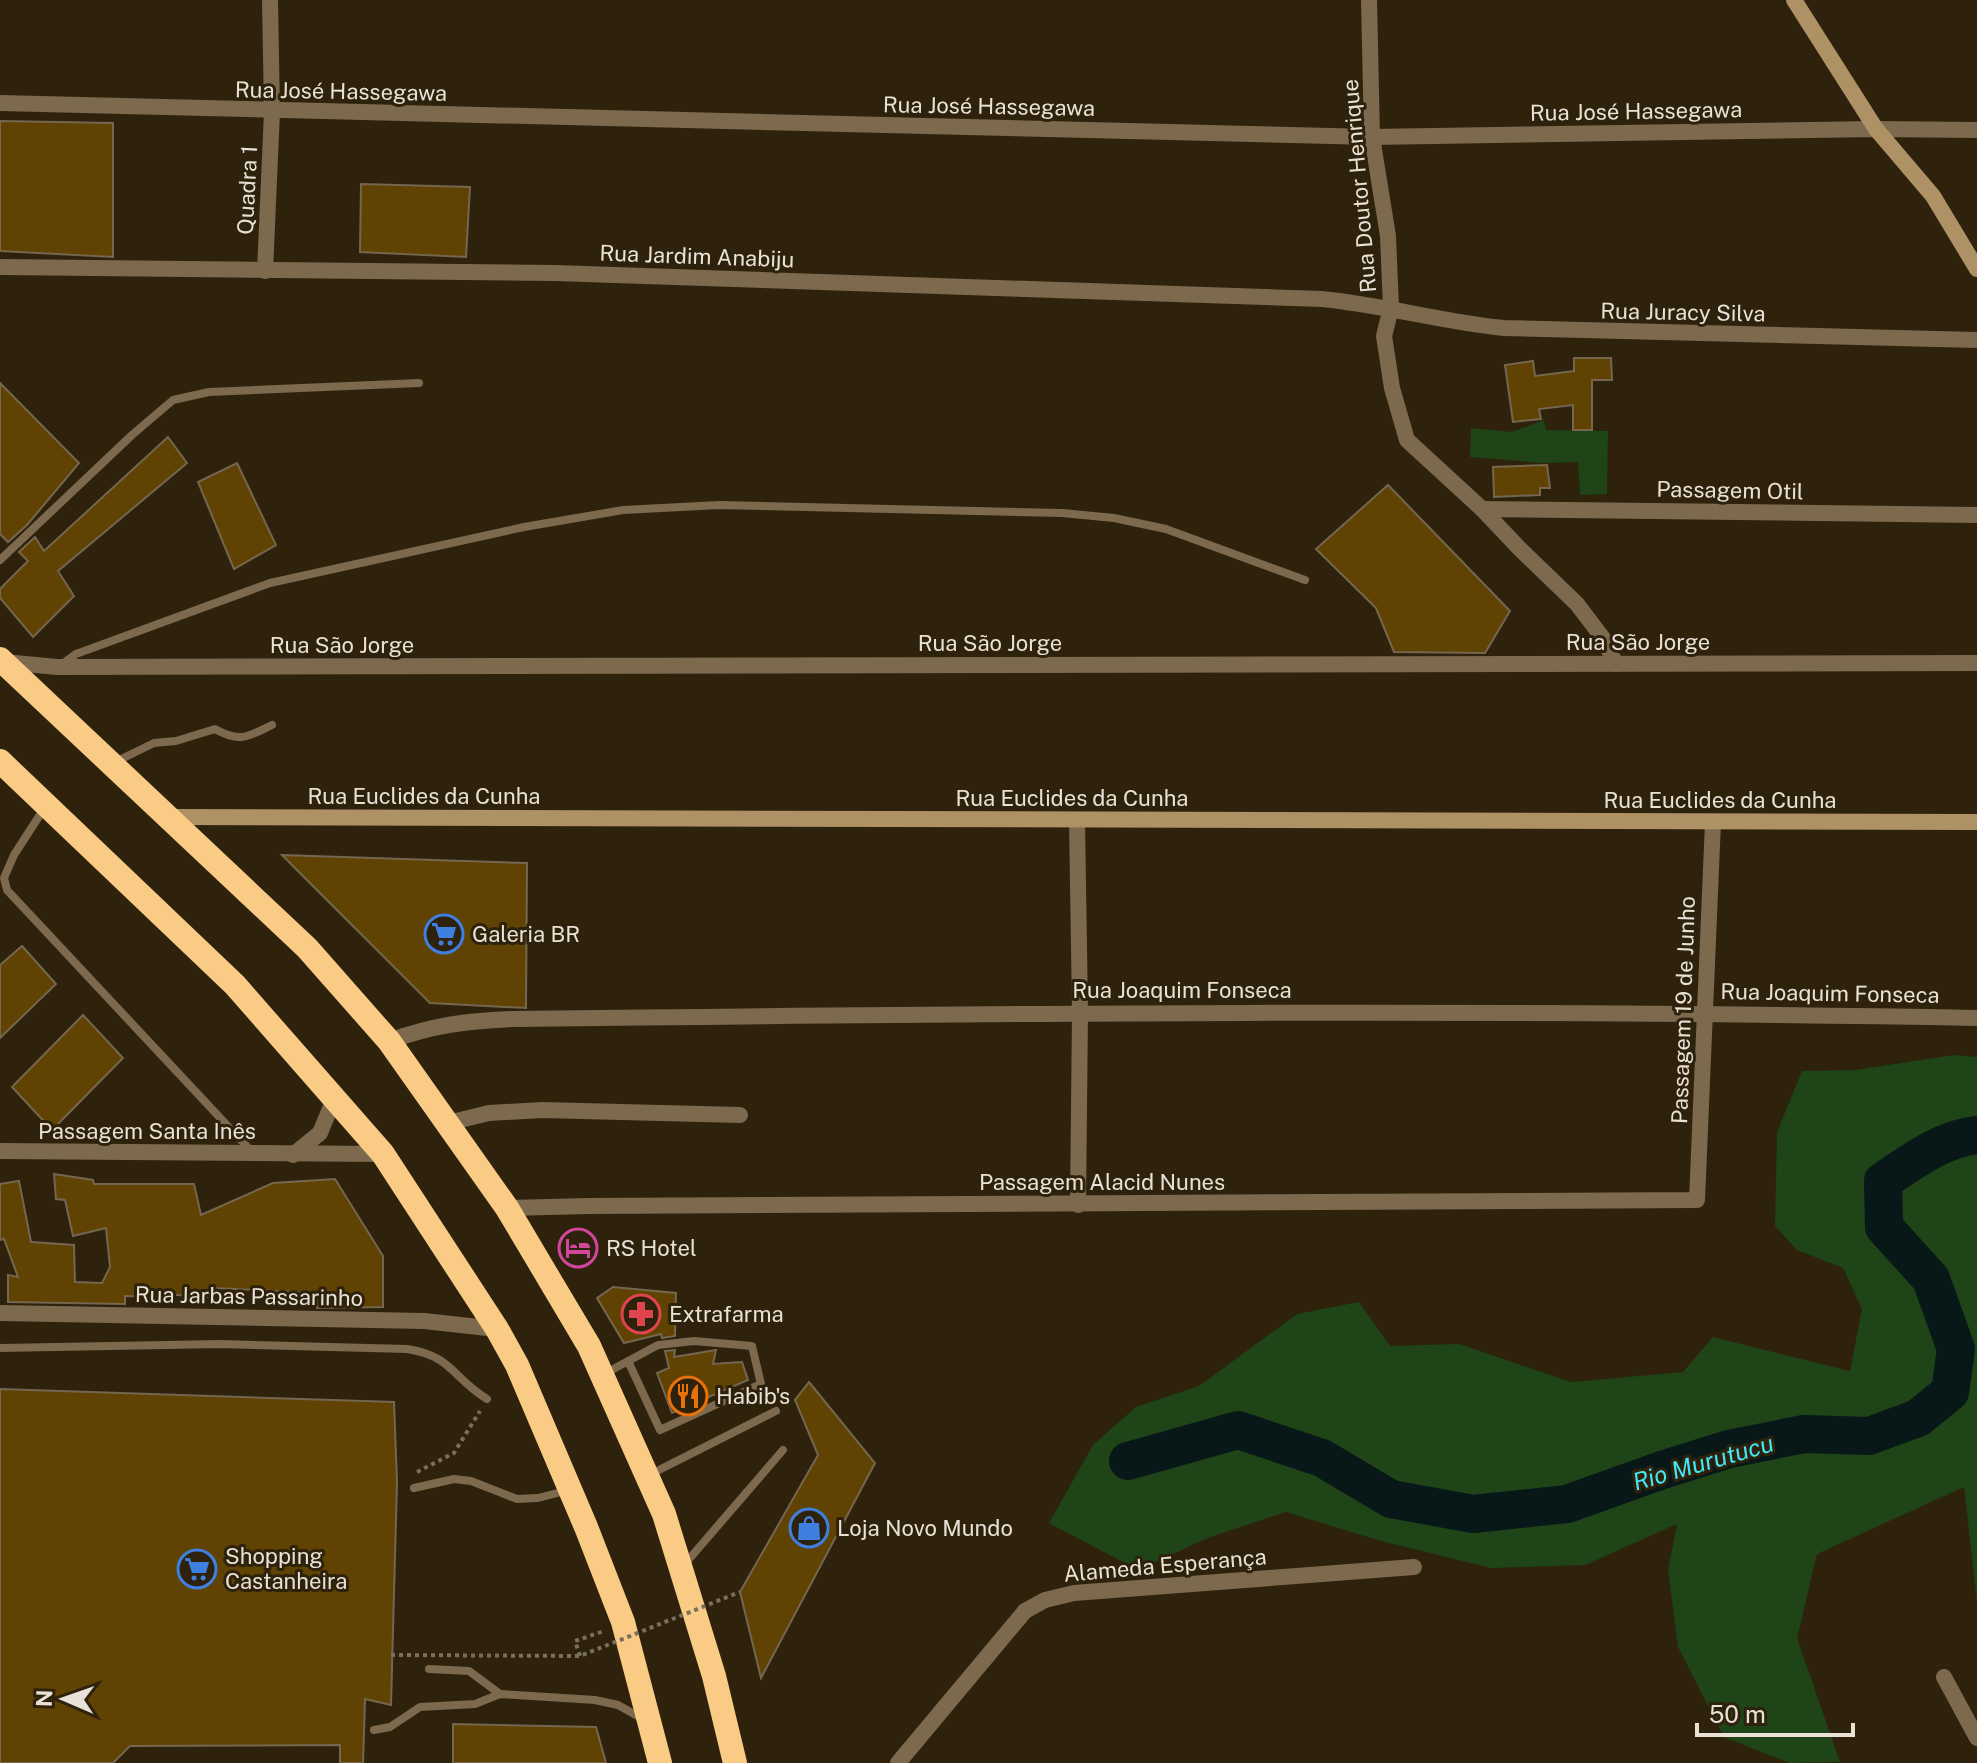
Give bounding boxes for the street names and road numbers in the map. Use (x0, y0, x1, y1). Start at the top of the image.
street label: Rua José Hassegawa (235, 76, 447, 106)
street label: Rua Doutor Henrique (1337, 78, 1381, 294)
street label: Rua José Hassegawa (883, 91, 1095, 121)
street label: Rua José Hassegawa (1530, 96, 1742, 126)
street label: Quadra 1 (232, 145, 262, 235)
street label: Rua Jardim Anabiju (599, 240, 795, 272)
street label: Rua Juracy Silva (1600, 298, 1766, 326)
street label: Passagem Otil (1656, 476, 1804, 504)
street label: Rua São Jorge (1566, 629, 1710, 655)
street label: Rua São Jorge (918, 630, 1062, 656)
street label: Rua São Jorge (270, 632, 414, 658)
street label: Rua Euclides da Cunha (308, 783, 540, 809)
street label: Rua Euclides da Cunha (956, 785, 1188, 811)
street label: Rua Euclides da Cunha (1604, 787, 1836, 813)
street label: Passagem 19 de Junho (1666, 895, 1700, 1125)
street label: Rua Joaquim Fonseca (1072, 977, 1292, 1003)
street label: Rua Joaquim Fonseca (1720, 978, 1940, 1008)
street label: Passagem Santa Inês (38, 1118, 256, 1144)
street label: Passagem Alacid Nunes (979, 1169, 1225, 1195)
street label: Rua Jarbas Passarinho (135, 1281, 363, 1311)
street label: Alameda Esperança (1062, 1543, 1268, 1587)

